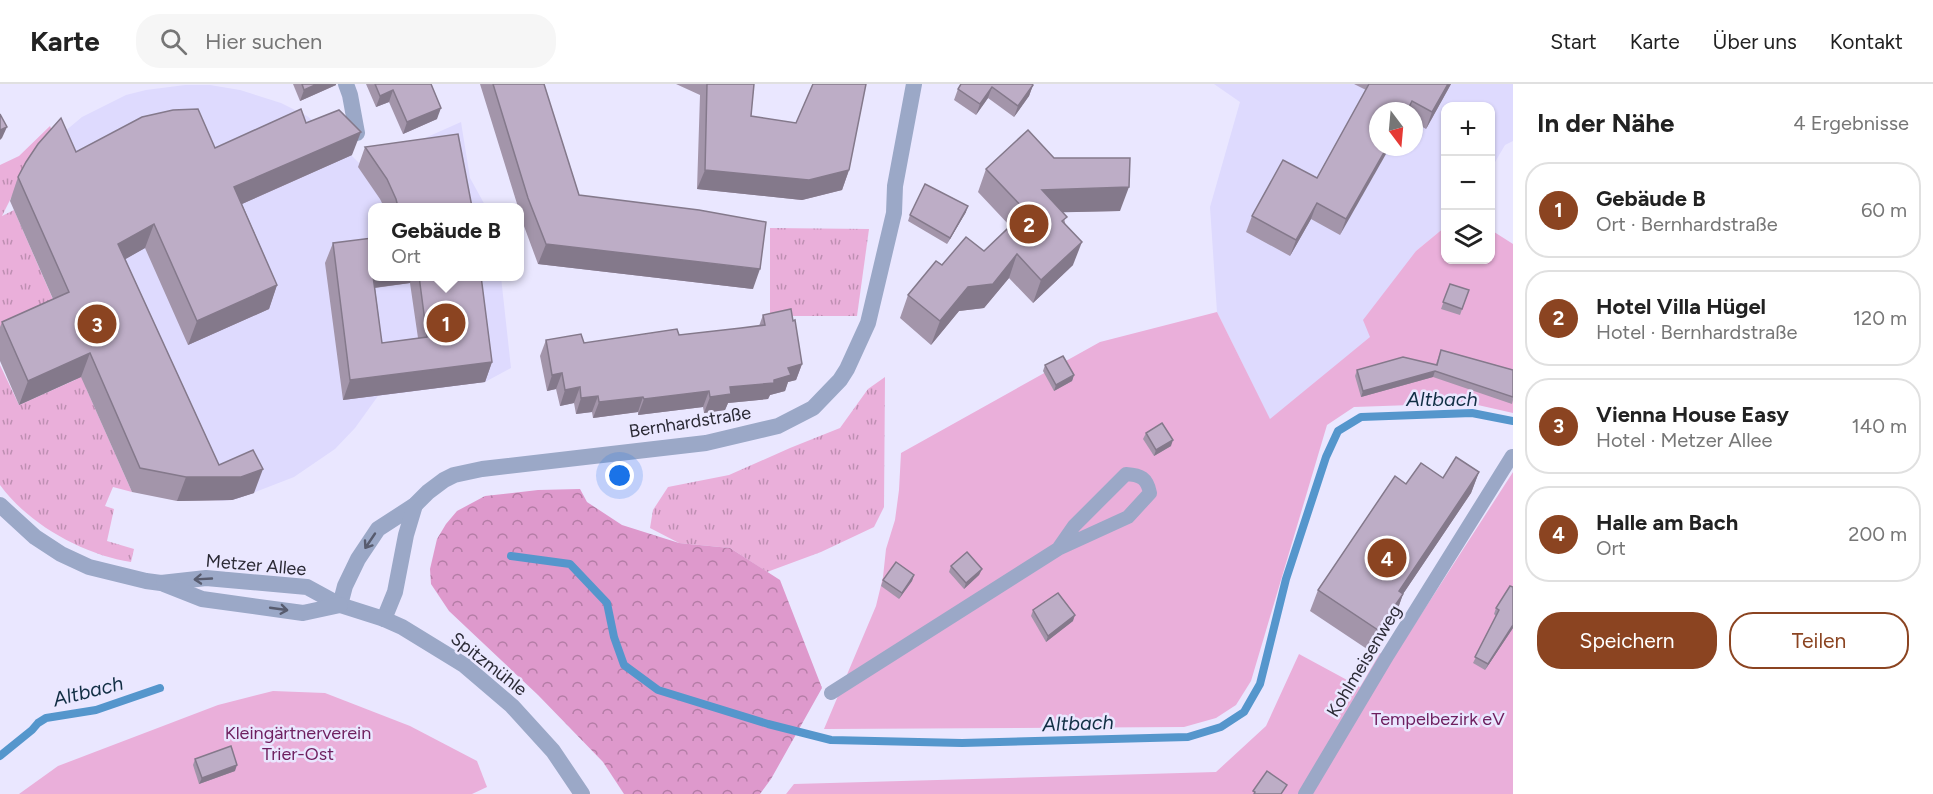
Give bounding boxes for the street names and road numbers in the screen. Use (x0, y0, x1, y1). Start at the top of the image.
street label: Bernhardstraße (627, 401, 753, 443)
street label: Metzer Allee (205, 550, 307, 580)
street label: Kohlmeisenweg (1322, 601, 1406, 721)
street label: Spitzmühle (446, 627, 532, 701)

